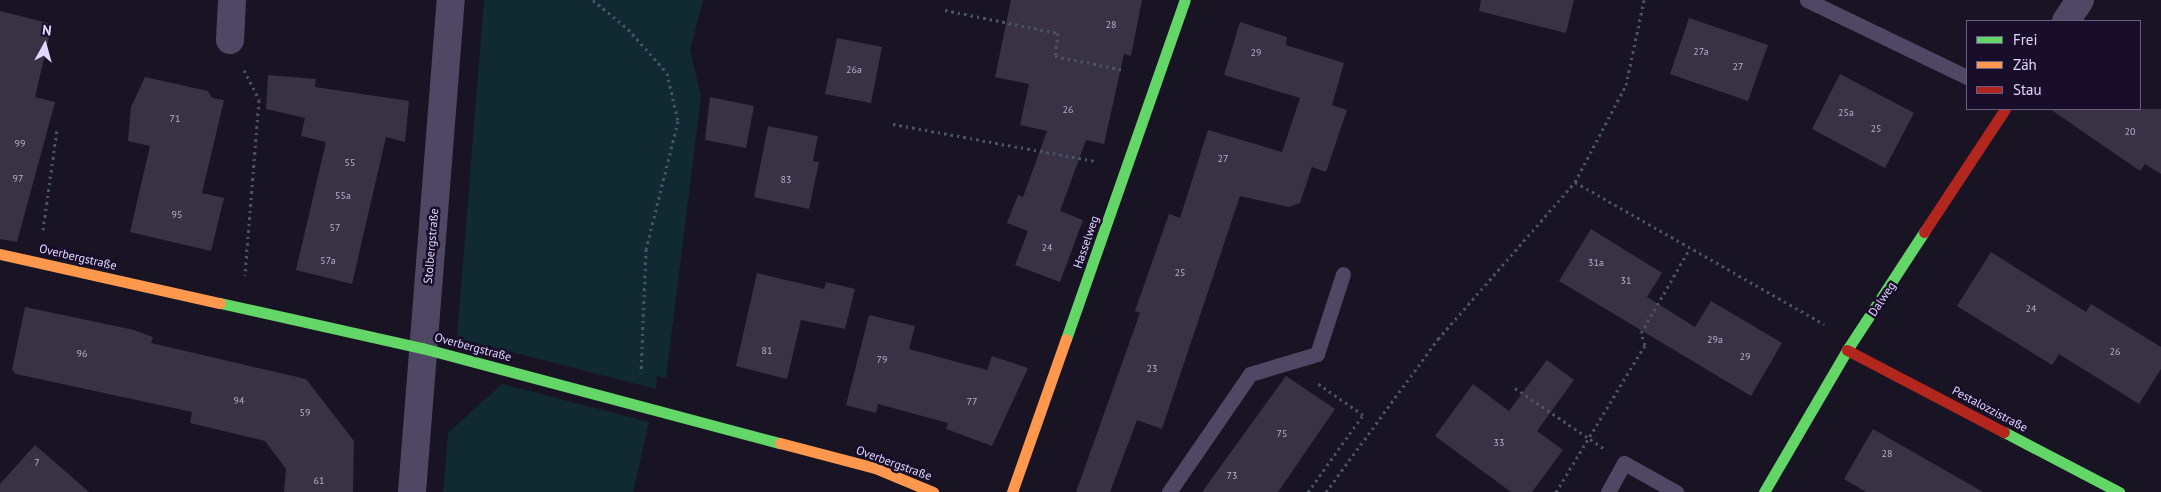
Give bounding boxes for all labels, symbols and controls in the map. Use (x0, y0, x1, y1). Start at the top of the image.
house number: 28 (1106, 19, 1116, 31)
north arrow (20, 20, 70, 70)
legend (1966, 20, 2141, 110)
text: N (41, 21, 52, 40)
text: Frei (2013, 30, 2038, 49)
house number: 27a (1693, 46, 1709, 58)
house number: 29 (1251, 47, 1261, 59)
text: Zäh (2013, 55, 2037, 74)
house number: 27 (1733, 61, 1743, 73)
house number: 26a (846, 64, 862, 76)
text: Stau (2013, 80, 2042, 99)
house number: 26 (1063, 104, 1073, 116)
house number: 25a (1838, 107, 1854, 119)
house number: 71 (170, 113, 180, 125)
house number: 25 (1871, 123, 1881, 135)
house number: 20 (2125, 126, 2135, 138)
house number: 99 (15, 138, 25, 150)
house number: 27 (1218, 153, 1228, 165)
house number: 55 (345, 157, 355, 169)
house number: 97 (13, 173, 23, 185)
house number: 83 (781, 174, 791, 186)
house number: 55a (335, 190, 351, 202)
street label: Stolbergstraße (421, 208, 441, 284)
house number: 95 (172, 209, 182, 221)
street label: Hasselweg (1070, 214, 1102, 270)
house number: 57 (330, 222, 340, 234)
street label: Overbergstraße (38, 241, 118, 273)
house number: 24 (1042, 242, 1052, 254)
house number: 57a (320, 255, 336, 267)
house number: 31a (1588, 257, 1604, 269)
house number: 25 (1175, 267, 1185, 279)
house number: 31 (1621, 275, 1631, 287)
street label: Dalweg (1865, 279, 1899, 319)
house number: 24 (2026, 303, 2036, 315)
street label: Overbergstraße (433, 330, 513, 364)
house number: 29a (1707, 334, 1723, 346)
house number: 81 (762, 345, 772, 357)
house number: 26 (2110, 346, 2120, 358)
house number: 96 (77, 348, 87, 360)
house number: 29 (1740, 351, 1750, 363)
house number: 79 (877, 354, 887, 366)
house number: 23 (1147, 363, 1157, 375)
street label: Pestalozzistraße (1950, 383, 2030, 435)
house number: 94 (234, 395, 244, 407)
house number: 77 (967, 396, 977, 408)
house number: 59 (300, 407, 310, 419)
house number: 75 (1277, 428, 1287, 440)
house number: 33 (1494, 437, 1504, 449)
street label: Overbergstraße (854, 443, 934, 483)
house number: 28 (1882, 448, 1892, 460)
house number: 7 (34, 457, 40, 469)
house number: 73 (1227, 470, 1237, 482)
house number: 61 (314, 475, 324, 487)

